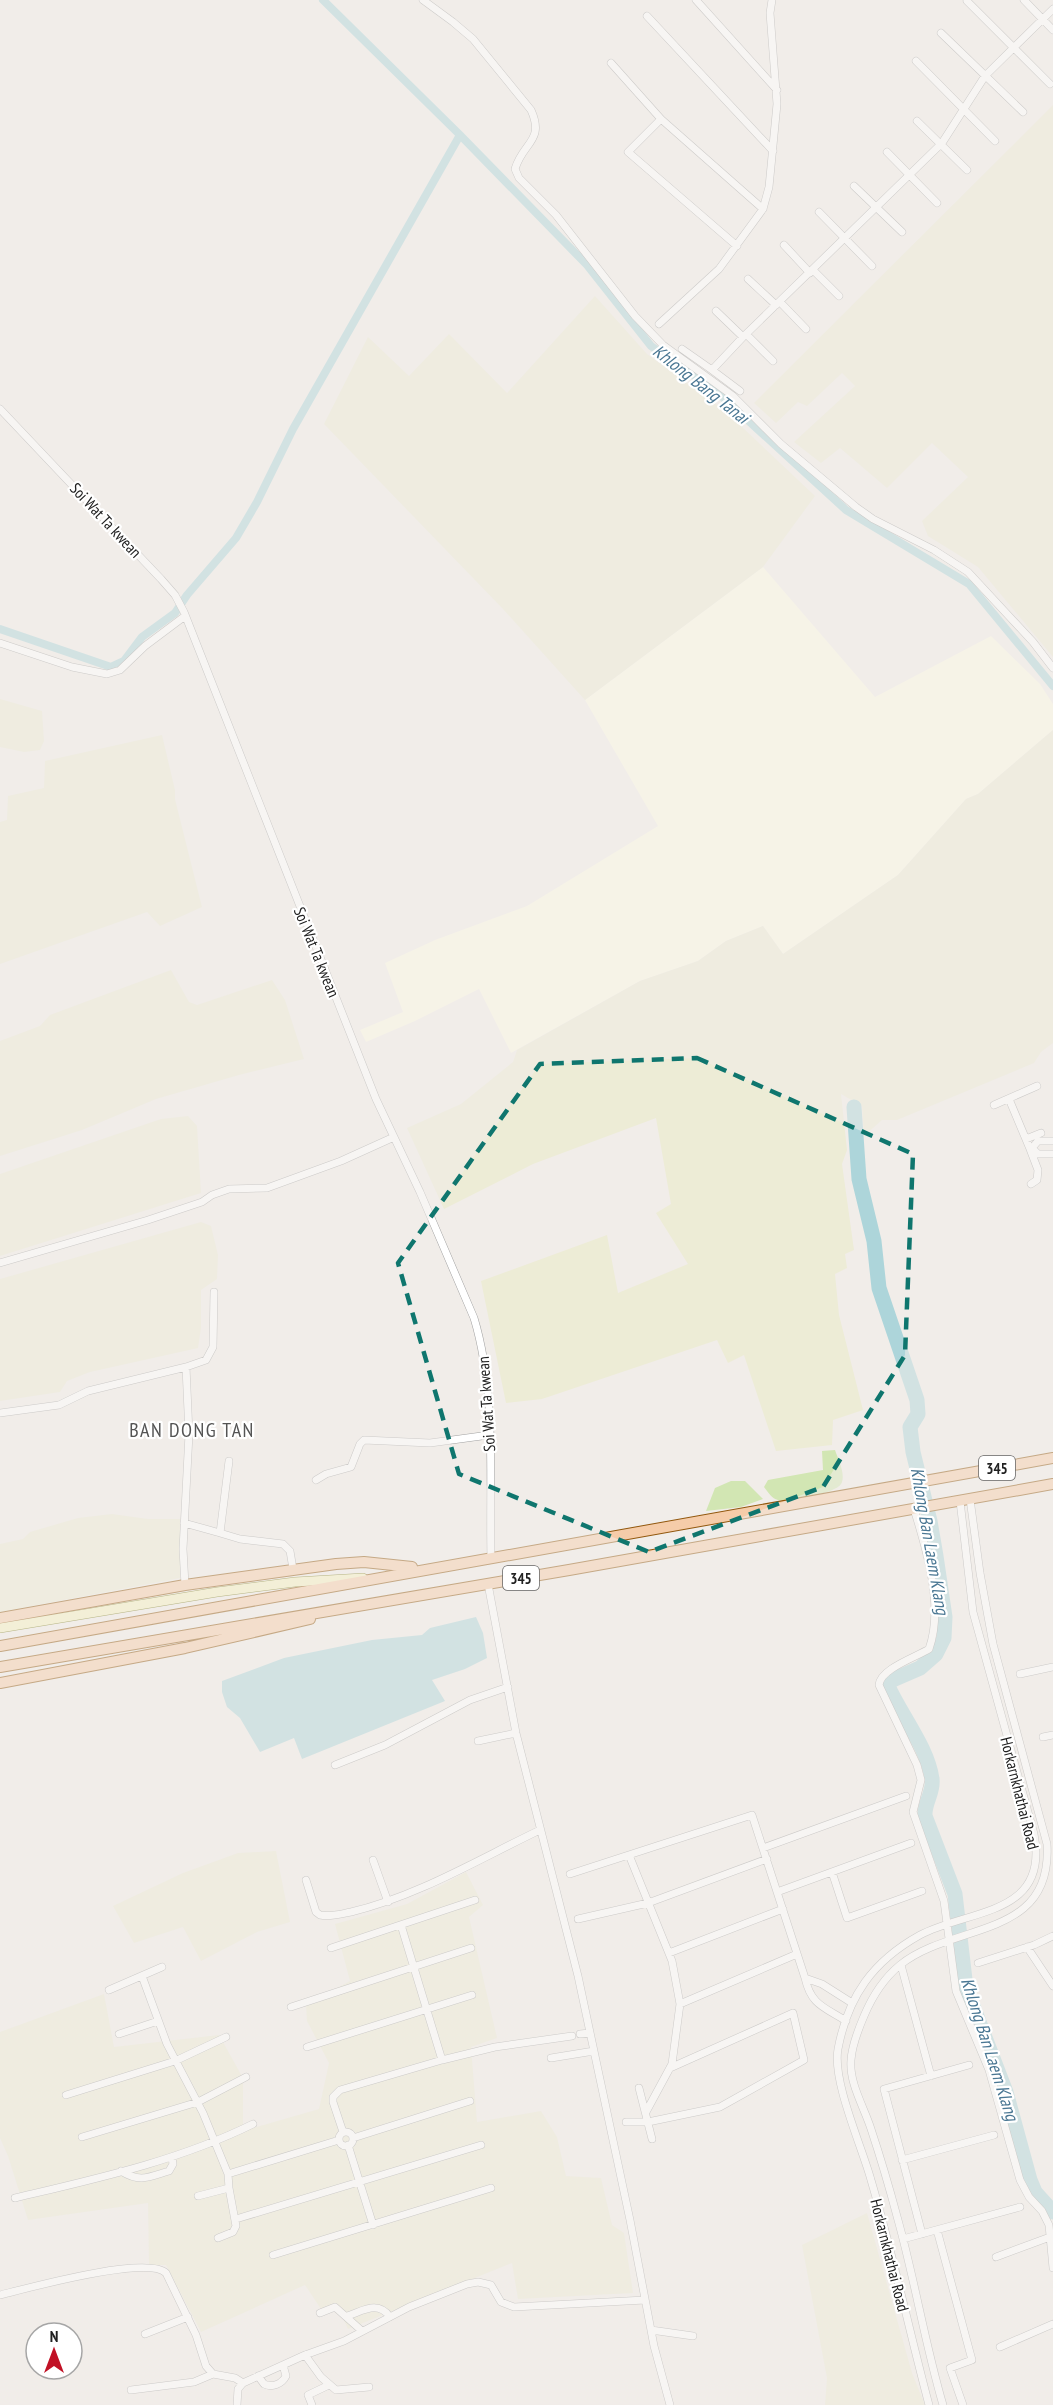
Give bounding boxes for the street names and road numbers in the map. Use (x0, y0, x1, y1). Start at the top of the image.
street label: Soi Wat Ta kwean (66, 478, 146, 562)
street label: Soi Wat Ta kwean (290, 904, 344, 1000)
street label: Soi Wat Ta kwean (473, 1356, 499, 1452)
road number: 345 (979, 1456, 1015, 1480)
road number: 345 (503, 1566, 539, 1590)
street label: Horkarnkhathai Road (996, 1735, 1044, 1852)
street label: Horkarnkhathai Road (866, 2197, 914, 2314)

